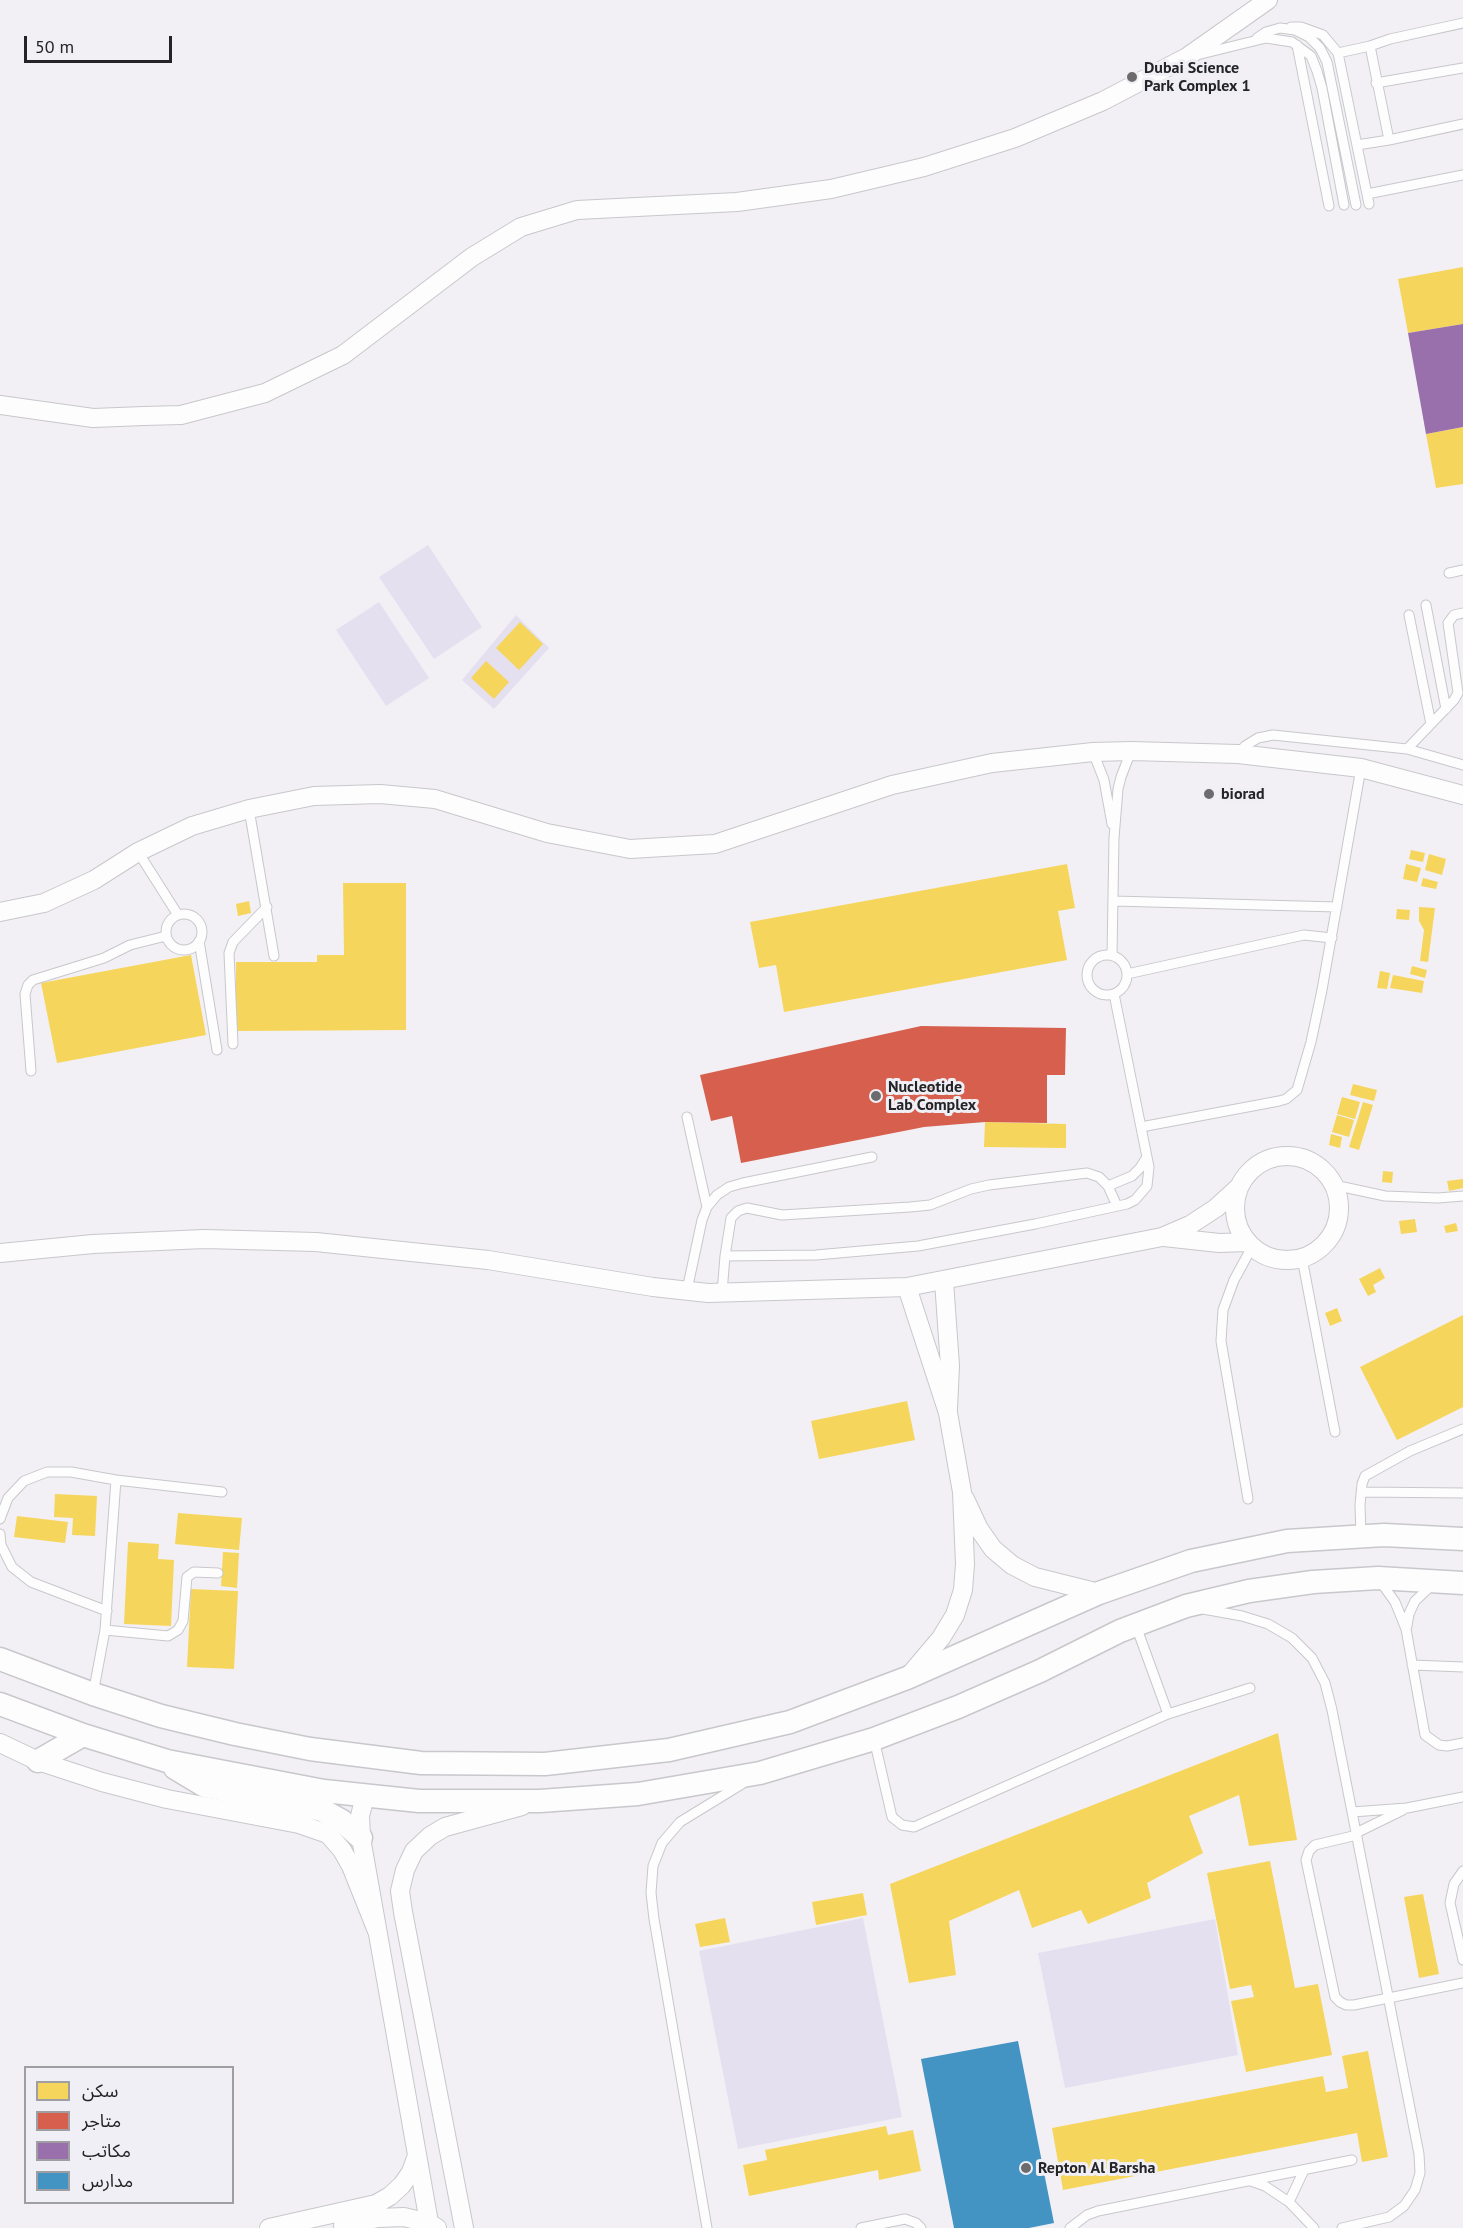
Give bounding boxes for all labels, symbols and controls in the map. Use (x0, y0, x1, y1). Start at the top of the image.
scale bar (27, 24, 176, 62)
text: 50 m (35, 35, 74, 58)
place label: Dubai Science Park Complex 1 (1144, 58, 1251, 96)
marker: Dubai Science Park Complex 1 (1125, 70, 1139, 84)
place label: biorad (1221, 784, 1265, 804)
marker: biorad (1202, 787, 1216, 801)
place label: Nucleotide Lab Complex (888, 1077, 976, 1115)
marker: Nucleotide Lab Complex (869, 1089, 883, 1103)
legend (24, 2066, 234, 2204)
text: سكن (82, 2079, 118, 2102)
text: متاجر (82, 2109, 121, 2132)
text: مكاتب (82, 2139, 131, 2162)
place label: Repton Al Barsha (1038, 2158, 1155, 2178)
marker: Repton Al Barsha (1019, 2161, 1033, 2175)
text: مدارس (82, 2169, 133, 2192)

